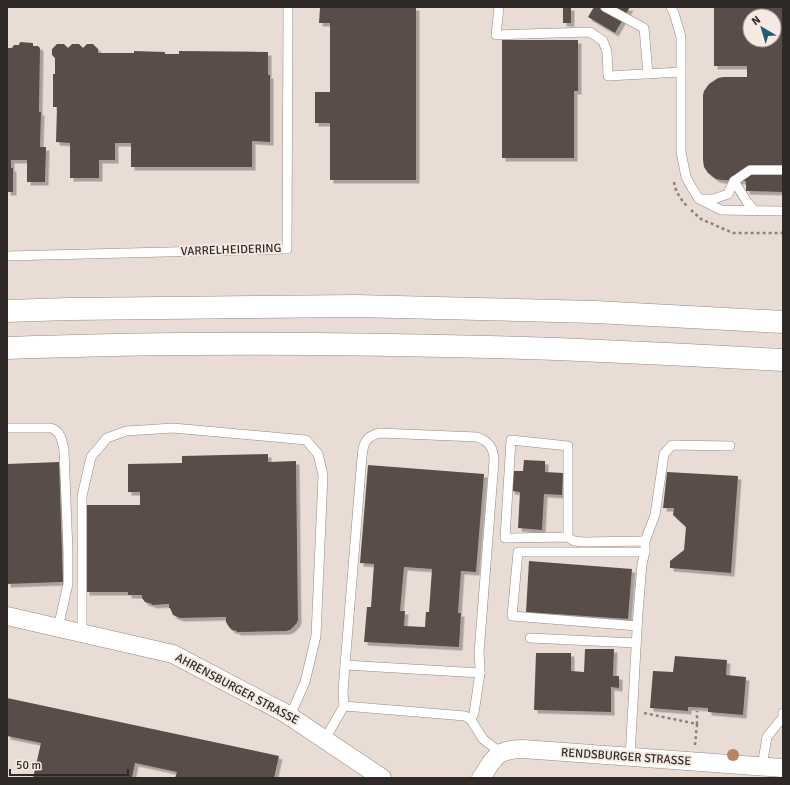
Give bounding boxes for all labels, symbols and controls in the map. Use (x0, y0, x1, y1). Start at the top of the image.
north arrow (742, 8, 782, 48)
text: N (749, 13, 763, 28)
street label: VARRELHEIDERING (180, 241, 282, 259)
street label: AHRENSBURGER STRASSE (173, 650, 302, 728)
street label: RENDSBURGER STRASSE (561, 745, 692, 769)
scale bar (10, 751, 128, 777)
text: 50 m (16, 758, 41, 773)

